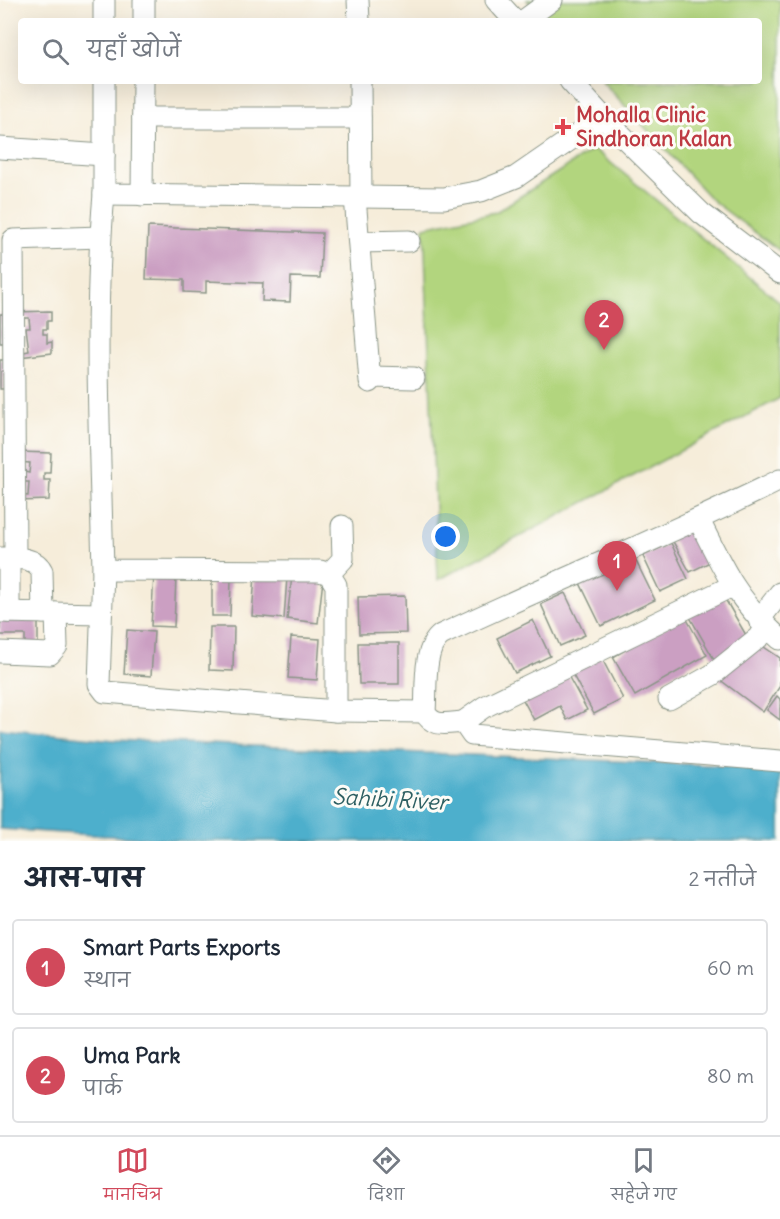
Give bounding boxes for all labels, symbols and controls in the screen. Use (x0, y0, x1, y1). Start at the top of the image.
search box (18, 18, 762, 84)
icon: search (39, 35, 72, 68)
text: यहाँ खोजें (87, 35, 181, 63)
place label: Mohalla Clinic Sindhoran Kalan (576, 101, 732, 152)
marker: Mohalla Clinic Sindhoran Kalan (554, 118, 572, 136)
pin: 2 (584, 300, 624, 350)
your location (431, 522, 460, 551)
pin: 1 (598, 542, 636, 591)
water label: Sahibi River (332, 782, 451, 816)
text: आस-पास (24, 861, 144, 894)
text: 2 नतीजे (688, 866, 756, 891)
text: Smart Parts Exports (83, 933, 281, 961)
text: 1 (42, 955, 49, 980)
text: 60 m (707, 955, 754, 980)
text: स्थान (83, 967, 130, 992)
text: Uma Park (83, 1041, 180, 1069)
text: 2 (40, 1063, 51, 1088)
text: 80 m (707, 1063, 754, 1088)
text: पार्क (83, 1075, 122, 1100)
tab: मानचित्र (103, 1144, 162, 1212)
tab: दिशा (368, 1144, 404, 1212)
tab: सहेजे गए (611, 1144, 677, 1212)

